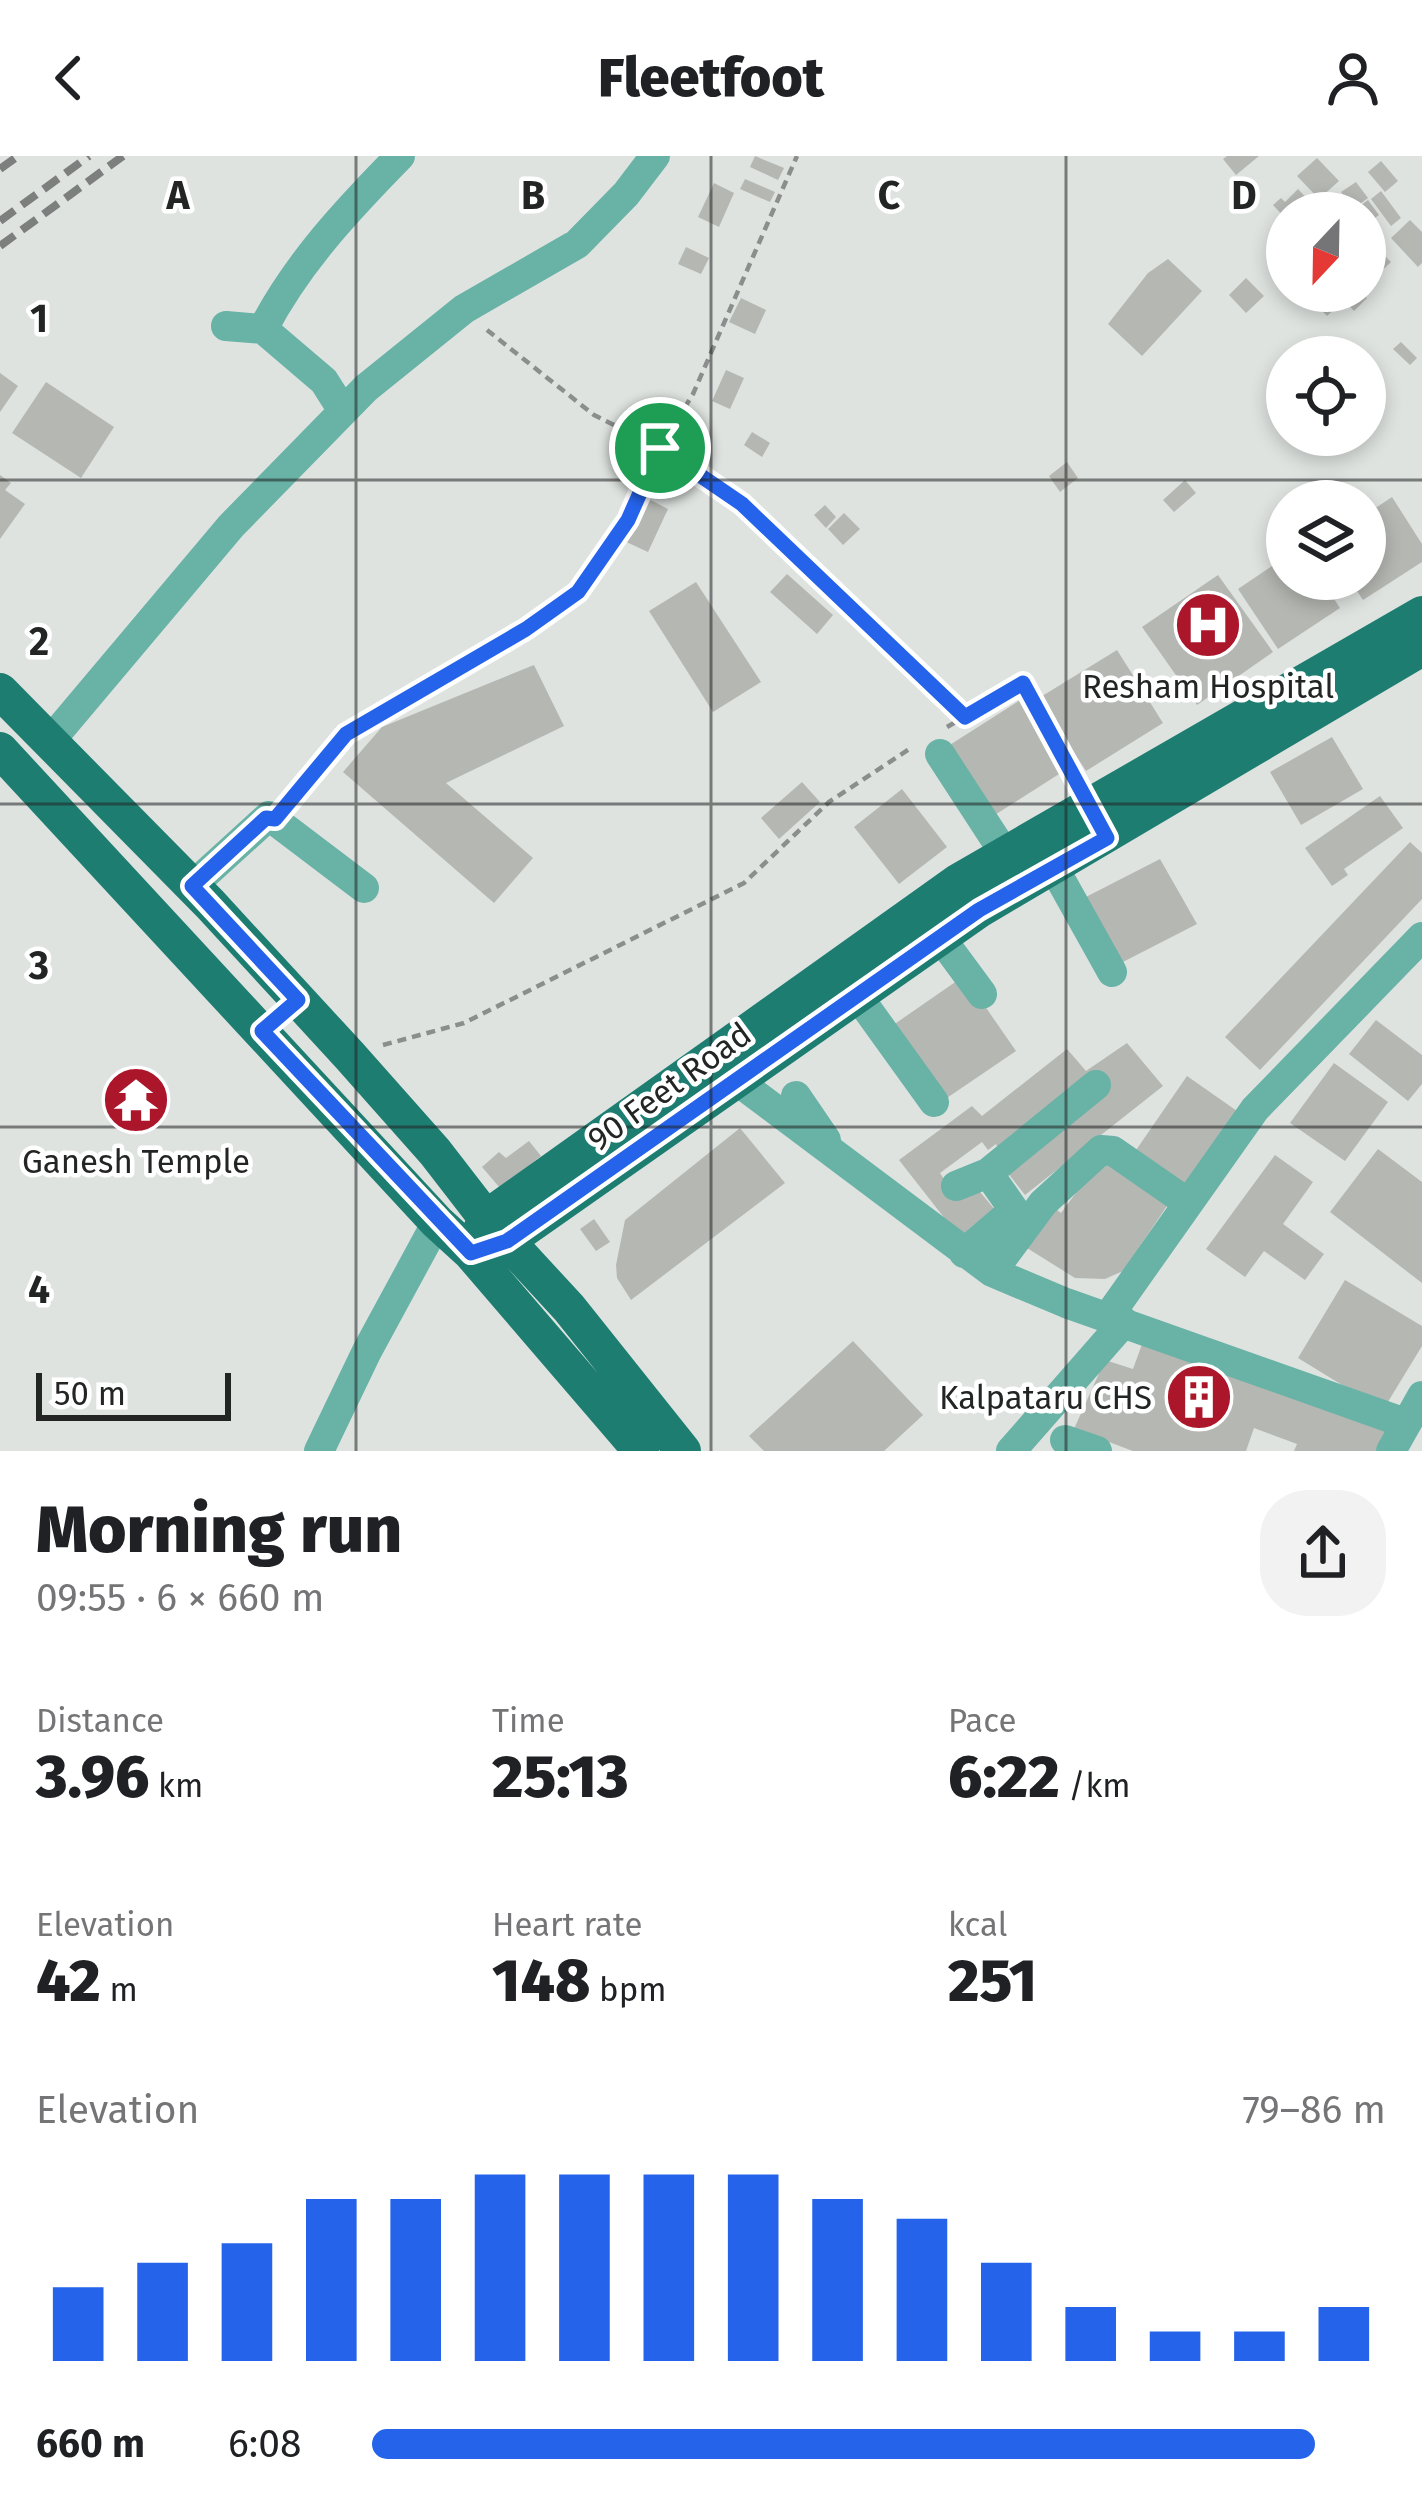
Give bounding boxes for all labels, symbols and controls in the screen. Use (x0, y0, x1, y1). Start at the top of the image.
icon: back (36, 45, 102, 111)
icon: person (1320, 45, 1386, 111)
text: Fleetfoot (598, 46, 824, 110)
text: A (165, 173, 190, 219)
text: B (521, 173, 545, 219)
text: C (878, 173, 901, 219)
text: D (1231, 173, 1257, 219)
north arrow (1266, 192, 1386, 312)
map controls (1266, 192, 1386, 600)
text: 1 (30, 296, 48, 342)
button: locate (1266, 336, 1386, 456)
pin (609, 397, 711, 499)
icon: arrive (627, 415, 693, 481)
button: layers (1266, 480, 1386, 600)
hospital icon: Resham Hospital (1173, 590, 1243, 660)
text: 2 (29, 619, 49, 665)
place label: Resham Hospital (1082, 667, 1334, 707)
text: 3 (28, 943, 49, 989)
street label: 90 Feet Road (580, 1014, 759, 1159)
temple icon: Ganesh Temple (101, 1065, 171, 1135)
place label: Ganesh Temple (22, 1142, 250, 1182)
text: 4 (28, 1267, 50, 1313)
building icon: Kalpataru CHS (1164, 1362, 1234, 1432)
scale bar (36, 1367, 231, 1420)
text: 50 m (54, 1374, 126, 1414)
place label: Kalpataru CHS (939, 1378, 1152, 1418)
text: Morning run (36, 1490, 402, 1569)
button: share (1260, 1490, 1386, 1616)
text: 09:55 · 6 × 660 m (36, 1575, 324, 1621)
text: Distance (36, 1701, 164, 1741)
text: Time (492, 1701, 565, 1741)
text: Pace (948, 1701, 1016, 1741)
text: 3.96 (36, 1741, 149, 1813)
text: 25:13 (492, 1741, 629, 1813)
text: 6:22 (948, 1741, 1060, 1813)
text: km (149, 1766, 203, 1806)
text: /km (1060, 1766, 1131, 1806)
text: Elevation (36, 1905, 174, 1945)
text: Heart rate (492, 1905, 642, 1945)
text: kcal (948, 1905, 1007, 1945)
text: 42 (36, 1945, 101, 2017)
text: 148 (492, 1945, 590, 2017)
text: 251 (948, 1945, 1037, 2017)
text: m (101, 1970, 138, 2010)
text: bpm (590, 1970, 667, 2010)
text: Elevation (36, 2087, 199, 2133)
text: 79–86 m (1243, 2087, 1386, 2133)
text: 660 m (36, 2421, 145, 2467)
text: 6:08 (228, 2421, 301, 2467)

